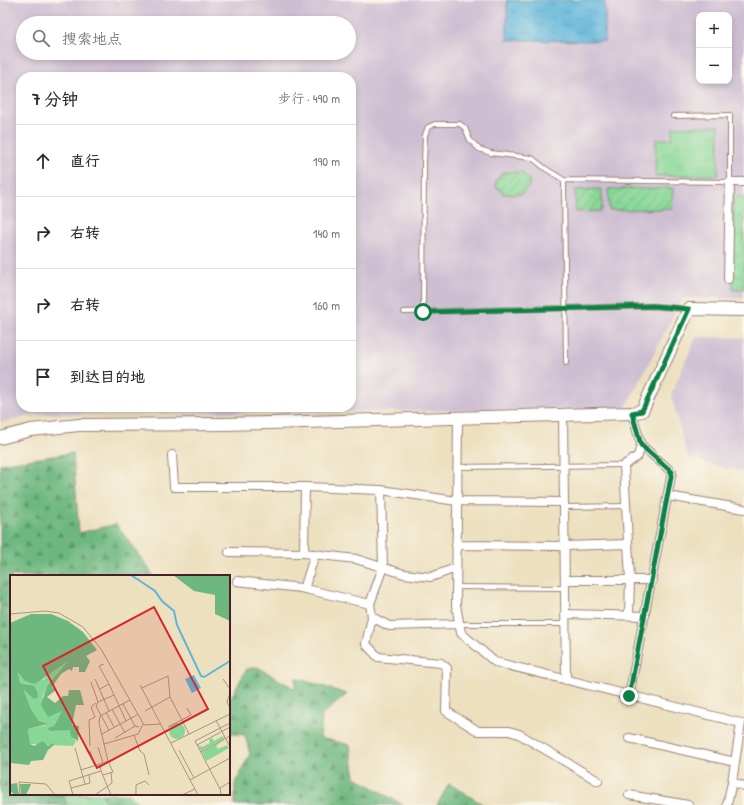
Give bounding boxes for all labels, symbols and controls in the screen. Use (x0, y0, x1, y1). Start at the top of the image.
map controls (696, 12, 732, 84)
button: + (696, 12, 732, 48)
search box (16, 16, 356, 60)
icon: search (30, 27, 52, 49)
text: 搜索地点 (62, 28, 122, 49)
button: − (696, 48, 732, 84)
text: 7 分钟 (32, 87, 78, 110)
text: 步行 · 490 m (278, 89, 340, 107)
icon: ahead (32, 150, 54, 172)
text: 直行 (70, 150, 100, 171)
text: 190 m (313, 152, 340, 170)
icon: right (32, 222, 54, 244)
text: 右转 (70, 222, 100, 243)
text: 140 m (313, 224, 340, 242)
icon: right (32, 294, 54, 316)
text: 右转 (70, 294, 100, 315)
text: 160 m (312, 296, 340, 314)
route start (414, 303, 432, 321)
icon: arrive (32, 366, 54, 388)
text: 到达目的地 (70, 366, 145, 387)
inset map (10, 575, 230, 795)
route end (620, 687, 638, 705)

